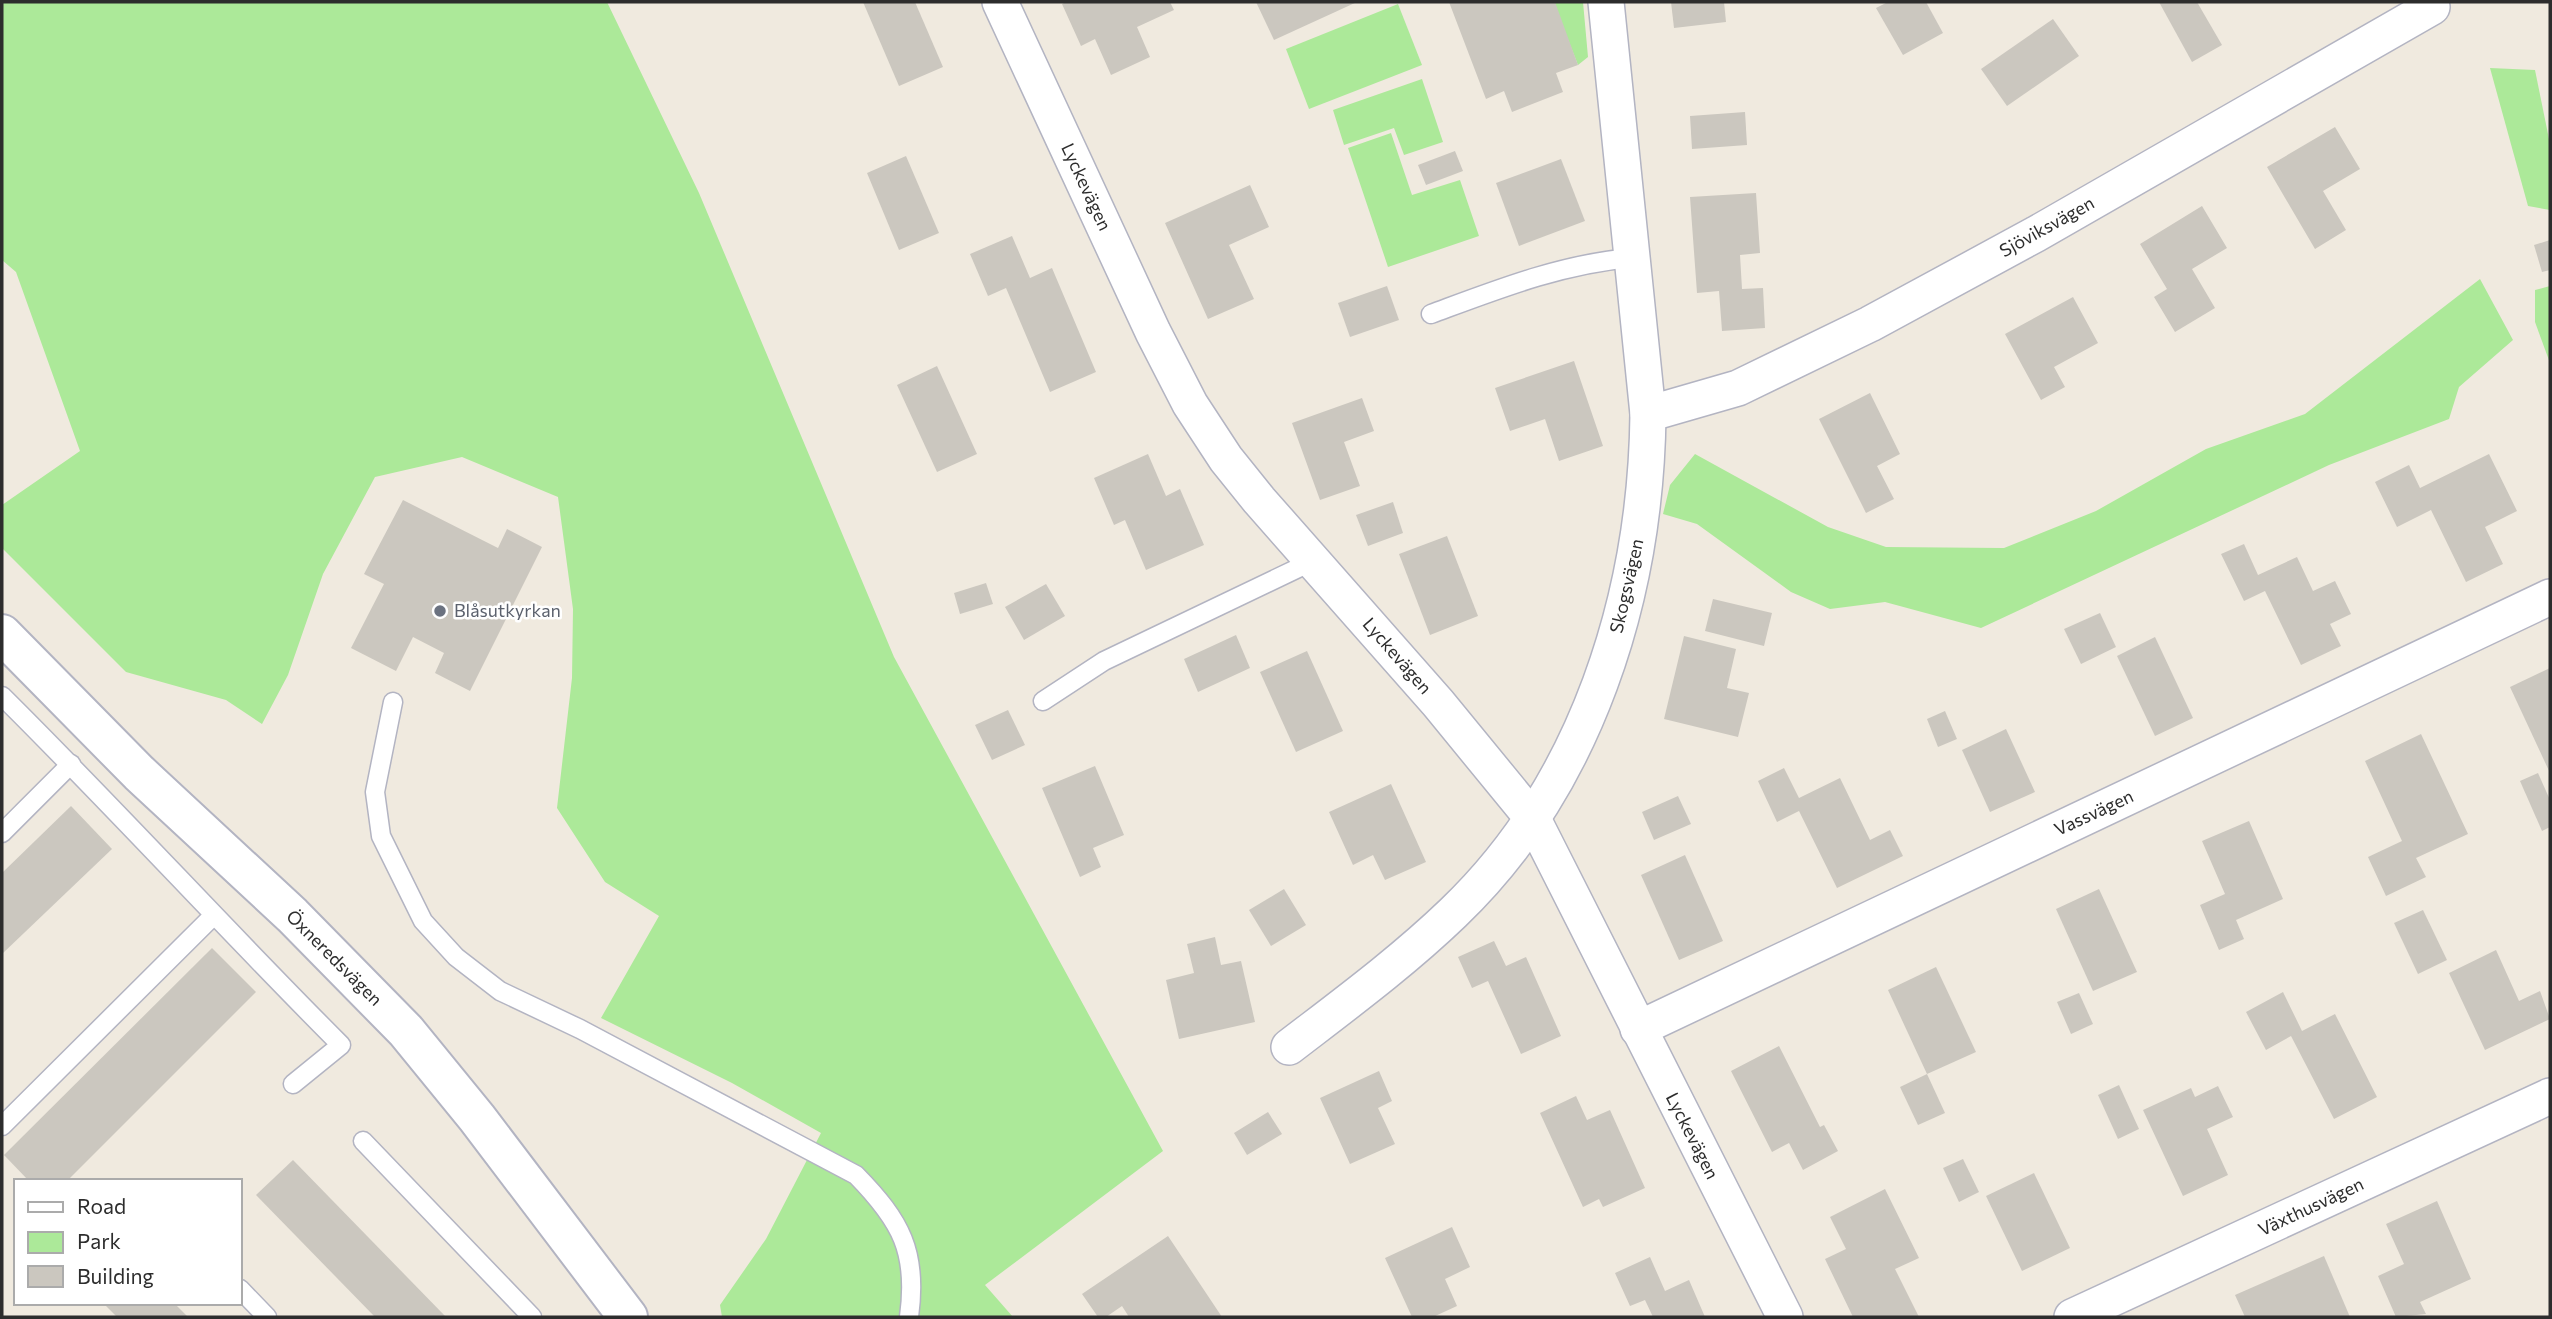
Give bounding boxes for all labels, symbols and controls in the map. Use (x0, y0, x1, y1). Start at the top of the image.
street label: Lyckevägen (1057, 139, 1117, 234)
street label: Sjöviksvägen (1995, 191, 2098, 261)
street label: Skogsvägen (1604, 536, 1648, 635)
place label: Blåsutkyrkan (454, 599, 561, 621)
marker: Blåsutkyrkan (432, 603, 448, 619)
street label: Lyckevägen (1359, 613, 1437, 698)
street label: Vassvägen (2051, 784, 2137, 840)
street label: Öxneredsvägen (282, 905, 387, 1010)
street label: Lyckevägen (1662, 1089, 1724, 1182)
street label: Växthusvägen (2254, 1172, 2367, 1240)
legend (14, 1179, 242, 1305)
text: Road (77, 1193, 126, 1218)
text: Park (77, 1228, 121, 1253)
text: Building (77, 1263, 154, 1288)

